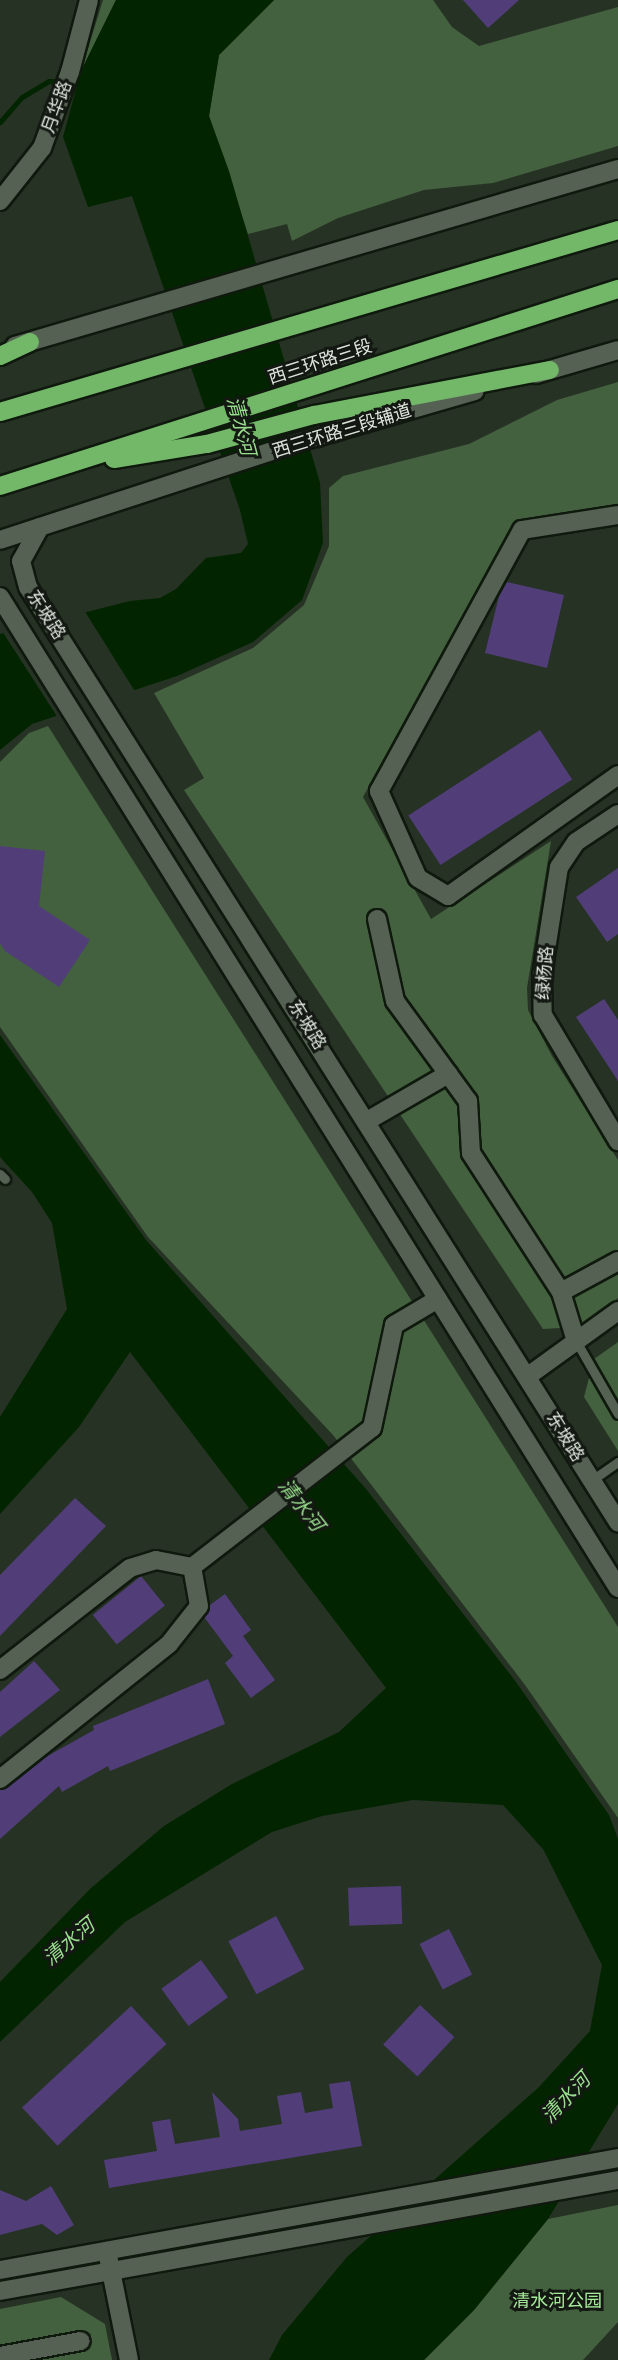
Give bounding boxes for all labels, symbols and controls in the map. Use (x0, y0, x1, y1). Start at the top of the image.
street label: 月华路 (38, 78, 76, 136)
street label: 西三环路三段 (265, 335, 375, 389)
water label: 清水河 (222, 394, 260, 458)
street label: 西三环路三段辅道 (270, 400, 414, 462)
street label: 东坡路 (22, 586, 70, 644)
street label: 绿杨路 (532, 945, 558, 1001)
street label: 东坡路 (284, 996, 330, 1054)
street label: 东坡路 (542, 1408, 588, 1466)
water label: 清水河 (273, 1474, 329, 1536)
water label: 清水河 (38, 1914, 100, 1970)
water label: 清水河 (537, 2068, 595, 2128)
park label: 清水河公园 (512, 2290, 602, 2312)

